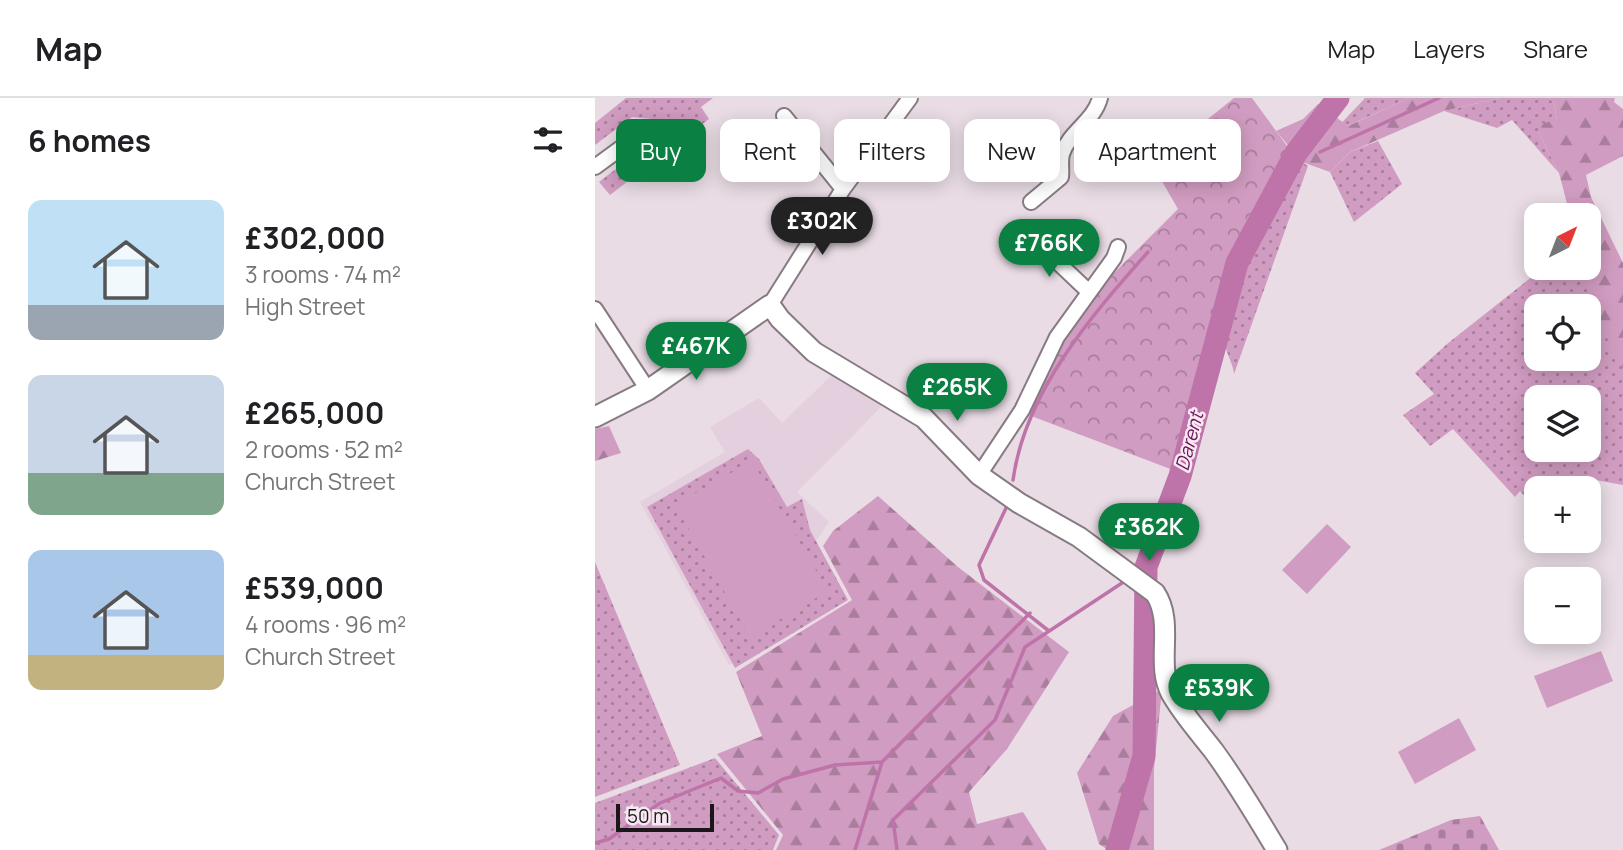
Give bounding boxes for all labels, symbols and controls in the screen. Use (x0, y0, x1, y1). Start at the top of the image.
text: Map (35, 26, 103, 71)
text: Map (1328, 32, 1375, 65)
text: Layers (1413, 32, 1485, 65)
text: Share (1523, 32, 1588, 65)
chip: Buy (616, 119, 706, 182)
chip: Rent (720, 119, 820, 182)
chip: Filters (834, 119, 950, 182)
chip: New (964, 119, 1060, 182)
chip: Apartment (1074, 119, 1241, 182)
text: 6 homes (28, 120, 151, 161)
icon: filters (529, 121, 567, 159)
pin: £302K (773, 198, 871, 257)
north arrow (1524, 203, 1601, 280)
map controls (1524, 203, 1601, 644)
text: £302K (787, 204, 857, 236)
text: £302,000 (245, 217, 386, 258)
pin: £766K (1000, 220, 1098, 279)
text: £766K (1015, 226, 1083, 258)
icon: home (84, 228, 168, 312)
text: 3 rooms · 74 m² (245, 258, 401, 290)
text: High Street (245, 290, 366, 322)
button: locate (1524, 294, 1601, 371)
pin: £467K (647, 322, 745, 382)
text: £467K (662, 329, 730, 361)
pin: £265K (908, 364, 1006, 423)
text: £265K (922, 370, 992, 402)
button: layers (1524, 385, 1601, 462)
text: £265,000 (245, 392, 385, 433)
icon: home (84, 403, 168, 487)
water label: Darent (1169, 407, 1210, 473)
text: 2 rooms · 52 m² (245, 433, 403, 465)
text: Church Street (245, 465, 395, 497)
button: + (1524, 476, 1601, 553)
pin: £362K (1100, 504, 1198, 563)
text: £362K (1114, 510, 1184, 542)
text: £539,000 (245, 567, 384, 608)
button: − (1524, 567, 1601, 644)
icon: home (84, 578, 168, 662)
text: 4 rooms · 96 m² (245, 608, 406, 640)
text: Church Street (245, 640, 395, 672)
pin: £539K (1170, 664, 1268, 724)
text: £539K (1184, 671, 1254, 703)
scale bar (616, 801, 714, 833)
text: 50 m (627, 803, 669, 829)

